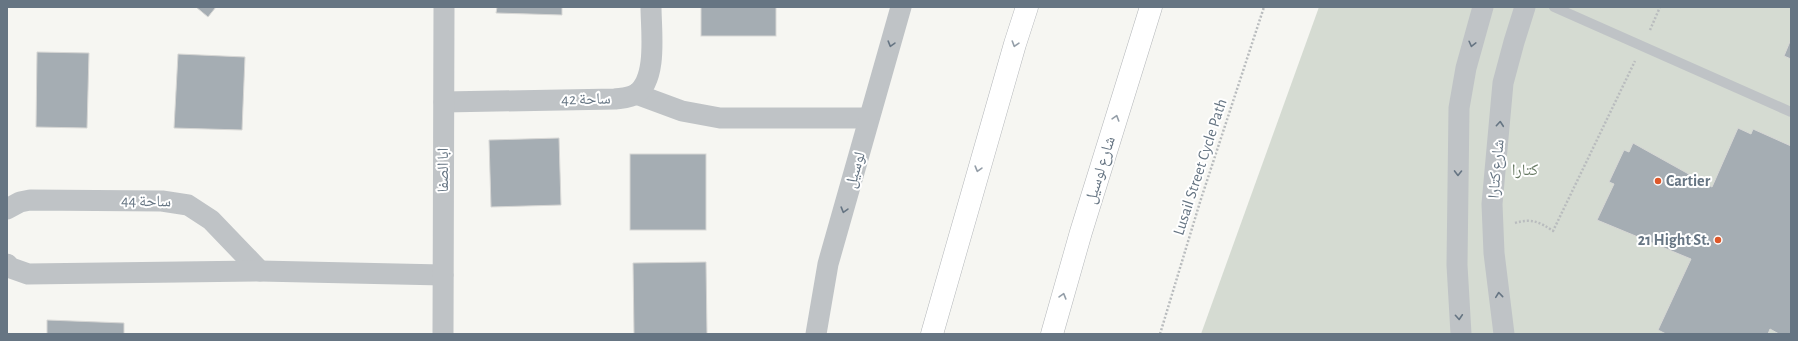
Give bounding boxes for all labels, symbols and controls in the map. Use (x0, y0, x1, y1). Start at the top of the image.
one-way arrow (1011, 40, 1020, 47)
one-way arrow (887, 41, 896, 48)
one-way arrow (1468, 41, 1477, 48)
street label: ساحة 42 (561, 91, 611, 107)
street label: Lusail Street Cycle Path (1170, 97, 1231, 238)
one-way arrow (1112, 115, 1120, 122)
one-way arrow (1495, 121, 1504, 127)
street label: شارع لوسيل (1082, 134, 1120, 206)
street label: شارع كتارا (1485, 139, 1509, 200)
street label: ابا الصفا (435, 148, 451, 192)
street label: لوسيل (842, 150, 870, 190)
park label: كتارا (1512, 162, 1539, 179)
one-way arrow (974, 165, 983, 172)
one-way arrow (1454, 170, 1462, 176)
place label: Cartier (1666, 173, 1711, 189)
marker: Cartier (1653, 176, 1663, 186)
street label: ساحة 44 (121, 193, 171, 209)
one-way arrow (840, 207, 848, 213)
place label: 21 Hight St. (1638, 232, 1710, 248)
marker: 21 Hight St. (1713, 235, 1723, 245)
one-way arrow (1494, 292, 1503, 298)
one-way arrow (1058, 293, 1067, 300)
one-way arrow (1455, 314, 1464, 320)

